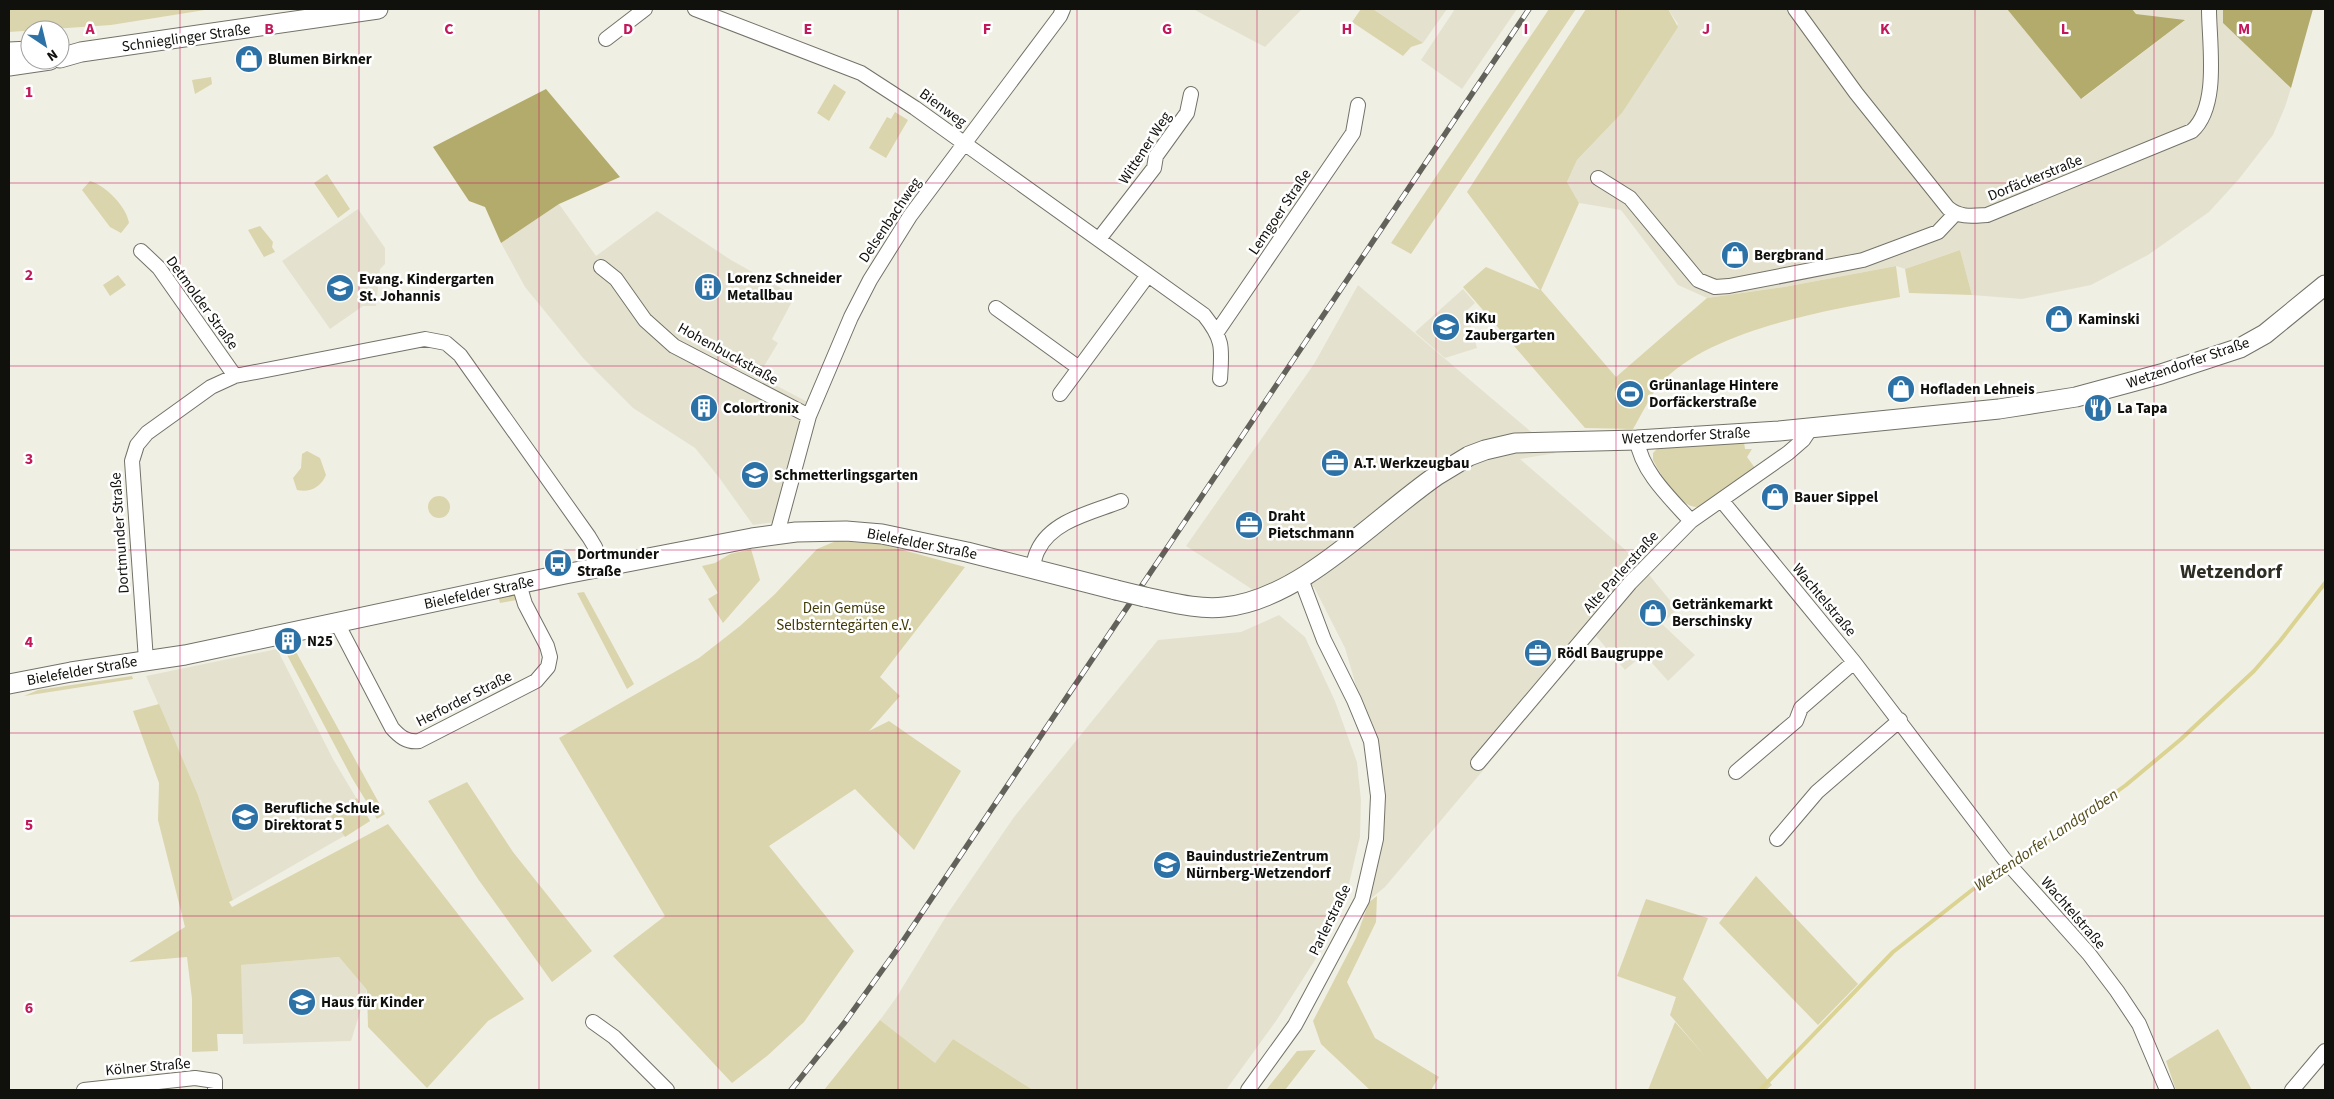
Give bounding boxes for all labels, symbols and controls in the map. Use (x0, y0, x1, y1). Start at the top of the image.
text: A (84, 18, 95, 40)
text: B (264, 18, 274, 40)
text: C (444, 18, 454, 40)
text: D (623, 18, 633, 40)
text: E (804, 18, 812, 40)
text: F (983, 18, 991, 40)
text: G (1162, 18, 1172, 40)
text: H (1342, 18, 1352, 40)
text: I (1524, 18, 1528, 40)
text: J (1702, 18, 1710, 40)
text: K (1880, 18, 1890, 40)
text: L (2061, 18, 2069, 40)
text: M (2238, 18, 2250, 40)
street label: Schnieglinger Straße (120, 19, 252, 57)
north arrow (20, 20, 70, 70)
text: N (42, 44, 61, 66)
shop icon: Blumen Birkner (234, 44, 264, 74)
place label: Blumen Birkner (268, 49, 372, 70)
text: 1 (25, 81, 33, 103)
street label: Bienweg (915, 84, 971, 133)
street label: Wittener Weg (1114, 107, 1177, 189)
street label: Dorfäckerstraße (1985, 149, 2085, 207)
street label: Lemgoer Straße (1244, 165, 1316, 259)
street label: Delsenbachweg (854, 173, 927, 267)
shop icon: Bergbrand (1720, 240, 1750, 270)
place label: Bergbrand (1754, 245, 1824, 266)
street label: Detmolder Straße (161, 252, 243, 354)
text: 2 (25, 264, 33, 286)
place label: Lorenz Schneider Metallbau (727, 268, 842, 306)
place label: Evang. Kindergarten St. Johannis (359, 269, 494, 307)
building icon: Lorenz Schneider Metallbau (693, 272, 723, 302)
school or university icon: Evang. Kindergarten St. Johannis (325, 273, 355, 303)
shop icon: Kaminski (2044, 304, 2074, 334)
place label: KiKu Zaubergarten (1465, 308, 1555, 346)
place label: Kaminski (2078, 309, 2140, 330)
school or university icon: KiKu Zaubergarten (1431, 312, 1461, 342)
street label: Hohenbuckstraße (674, 318, 782, 390)
street label: Wetzendorfer Straße (2124, 332, 2252, 394)
shop icon: Hofladen Lehneis (1886, 374, 1916, 404)
place label: Grünanlage Hintere Dorfäckerstraße (1649, 375, 1779, 413)
sports icon: Grünanlage Hintere Dorfäckerstraße (1615, 379, 1645, 409)
place label: Hofladen Lehneis (1920, 379, 2035, 400)
building icon: Colortronix (689, 393, 719, 423)
restaurant icon: La Tapa (2083, 393, 2113, 423)
place label: Colortronix (723, 398, 799, 419)
place label: La Tapa (2117, 398, 2167, 419)
street label: Wetzendorfer Straße (1621, 422, 1751, 450)
text: 3 (25, 448, 33, 470)
office icon: A.T. Werkzeugbau (1320, 448, 1350, 478)
place label: A.T. Werkzeugbau (1353, 453, 1470, 474)
school or university icon: Schmetterlingsgarten (740, 460, 770, 490)
place label: Schmetterlingsgarten (774, 465, 918, 486)
street label: Dortmunder Straße (105, 472, 135, 594)
shop icon: Bauer Sippel (1760, 482, 1790, 512)
place label: Bauer Sippel (1794, 487, 1879, 508)
place label: Draht Pietschmann (1268, 506, 1354, 544)
office icon: Draht Pietschmann (1234, 510, 1264, 540)
street label: Bielefelder Straße (865, 523, 979, 565)
street label: Alte Parlerstraße (1578, 526, 1664, 618)
place label: Dortmunder Straße (577, 544, 659, 582)
bus stop icon: Dortmunder Straße (543, 548, 573, 578)
district label: Wetzendorf (2180, 558, 2283, 586)
street label: Wachtelstraße (1787, 559, 1861, 641)
street label: Bielefelder Straße (422, 571, 536, 615)
place label: Getränkemarkt Berschinsky (1672, 594, 1773, 632)
park label: Dein Gemüse Selbsterntegärten e.V. (776, 598, 912, 636)
shop icon: Getränkemarkt Berschinsky (1638, 598, 1668, 628)
building icon: N25 (273, 626, 303, 656)
text: 4 (25, 631, 34, 653)
place label: N25 (307, 631, 333, 652)
office icon: Rödl Baugruppe (1523, 638, 1553, 668)
place label: Rödl Baugruppe (1557, 643, 1663, 664)
street label: Bielefelder Straße (25, 651, 139, 691)
street label: Herforder Straße (412, 666, 516, 732)
water label: Wetzendorfer Landgraben (1969, 783, 2123, 897)
place label: Berufliche Schule Direktorat 5 (264, 798, 380, 836)
school or university icon: Berufliche Schule Direktorat 5 (230, 802, 260, 832)
text: 5 (25, 814, 33, 836)
place label: BauindustrieZentrum Nürnberg-Wetzendorf (1186, 846, 1332, 884)
school or university icon: BauindustrieZentrum Nürnberg-Wetzendorf (1152, 850, 1182, 880)
street label: Wachtelstraße (2036, 872, 2110, 954)
street label: Parlerstraße (1304, 881, 1356, 959)
school or university icon: Haus für Kinder (287, 987, 317, 1017)
place label: Haus für Kinder (321, 992, 424, 1013)
text: 6 (25, 997, 33, 1019)
street label: Kölner Straße (104, 1053, 192, 1081)

